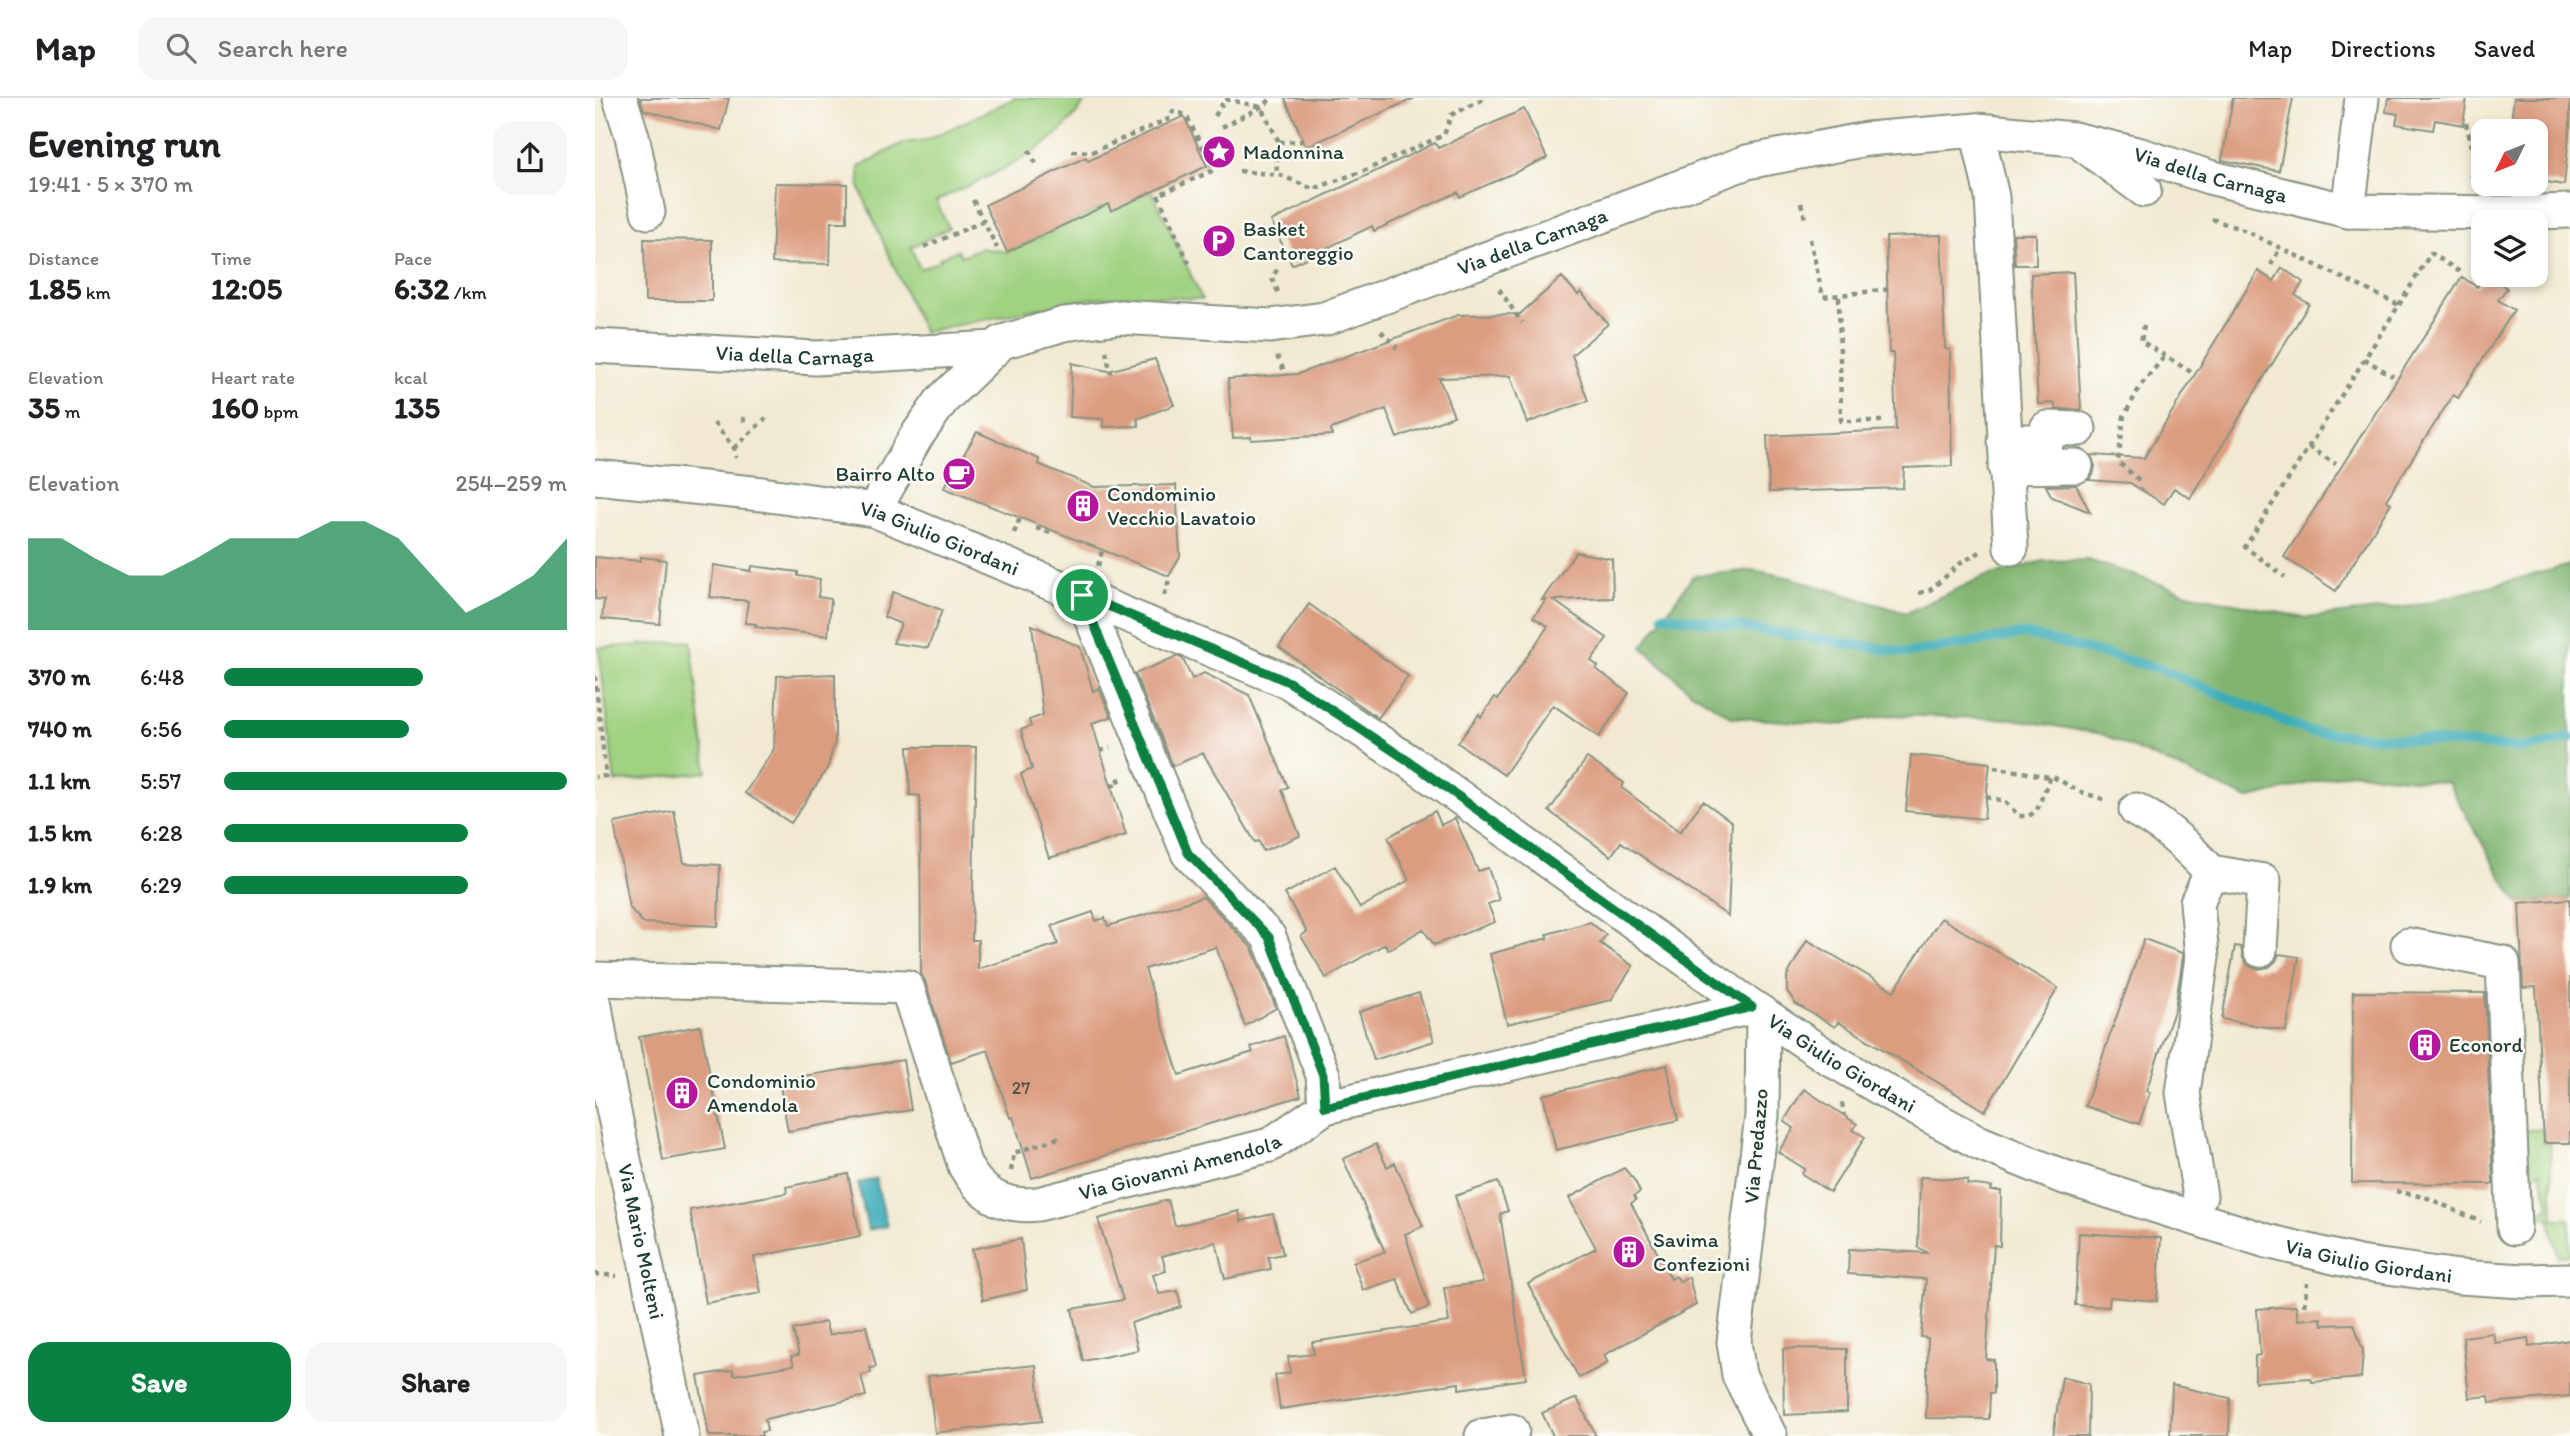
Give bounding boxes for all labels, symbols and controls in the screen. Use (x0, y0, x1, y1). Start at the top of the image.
search box (138, 17, 628, 80)
text: Map (35, 29, 96, 68)
icon: search (162, 29, 200, 67)
text: Search here (218, 32, 348, 64)
text: Map (2248, 34, 2292, 63)
text: Directions (2330, 34, 2436, 63)
text: Saved (2474, 34, 2535, 63)
north arrow (2471, 119, 2548, 196)
map controls (2471, 119, 2548, 287)
text: Evening run (28, 121, 221, 167)
button: share (493, 121, 567, 195)
place icon: Madonnina (1200, 133, 1238, 171)
place label: Madonnina (1243, 139, 1344, 164)
street label: Via della Carnaga (2132, 141, 2290, 208)
text: 19:41 · 5 × 370 m (28, 170, 193, 198)
street label: Via della Carnaga (1454, 202, 1611, 280)
button: layers (2471, 210, 2548, 287)
place label: Basket Cantoreggio (1243, 216, 1354, 265)
parking icon: Basket Cantoreggio (1200, 222, 1238, 260)
text: Distance (28, 247, 99, 270)
text: Time (211, 247, 252, 270)
text: Pace (394, 247, 432, 270)
text: 1.85 (28, 270, 82, 307)
text: 12:05 (211, 270, 282, 307)
text: 6:32 (394, 270, 449, 307)
text: km (82, 281, 111, 304)
text: /km (449, 281, 487, 304)
street label: Via della Carnaga (715, 340, 874, 370)
text: Elevation (28, 366, 104, 389)
text: Heart rate (211, 366, 295, 389)
text: kcal (394, 366, 428, 389)
text: 35 (28, 389, 60, 426)
text: 160 (211, 389, 259, 426)
text: 135 (394, 389, 440, 426)
text: m (60, 400, 80, 423)
text: bpm (259, 400, 299, 423)
cafe icon: Bairro Alto (940, 455, 978, 493)
place label: Bairro Alto (835, 461, 935, 486)
text: Elevation (28, 469, 119, 497)
text: 254–259 m (455, 469, 567, 497)
place label: Condominio Vecchio Lavatoio (1107, 481, 1256, 530)
building icon: Condominio Vecchio Lavatoio (1064, 487, 1102, 525)
street label: Via Giulio Giordani (859, 495, 1023, 581)
pin (1052, 565, 1112, 625)
icon: arrive (1063, 576, 1101, 614)
text: 370 m (28, 663, 91, 691)
text: 6:48 (140, 663, 184, 691)
text: 740 m (28, 715, 92, 743)
text: 6:56 (140, 715, 182, 743)
text: 1.1 km (28, 767, 91, 795)
text: 5:57 (140, 767, 181, 795)
text: 1.5 km (28, 819, 92, 847)
text: 6:28 (140, 819, 183, 847)
text: 1.9 km (28, 871, 92, 899)
text: 6:29 (140, 871, 182, 899)
street label: Via Giulio Giordani (1763, 1008, 1920, 1118)
building icon: Econord (2406, 1026, 2444, 1064)
place label: Econord (2449, 1032, 2523, 1057)
place label: Condominio Amendola (707, 1068, 816, 1117)
building icon: Condominio Amendola (663, 1074, 701, 1112)
house number: 27 (1012, 1077, 1030, 1099)
street label: Via Predazzo (1738, 1087, 1773, 1205)
street label: Via Giovanni Amendola (1076, 1128, 1286, 1205)
street label: Via Mario Molteni (613, 1161, 670, 1321)
place label: Savima Confezioni (1653, 1227, 1750, 1276)
building icon: Savima Confezioni (1610, 1233, 1648, 1271)
street label: Via Giulio Giordani (2283, 1233, 2454, 1288)
button: Save (28, 1342, 291, 1422)
button: Share (305, 1342, 567, 1422)

